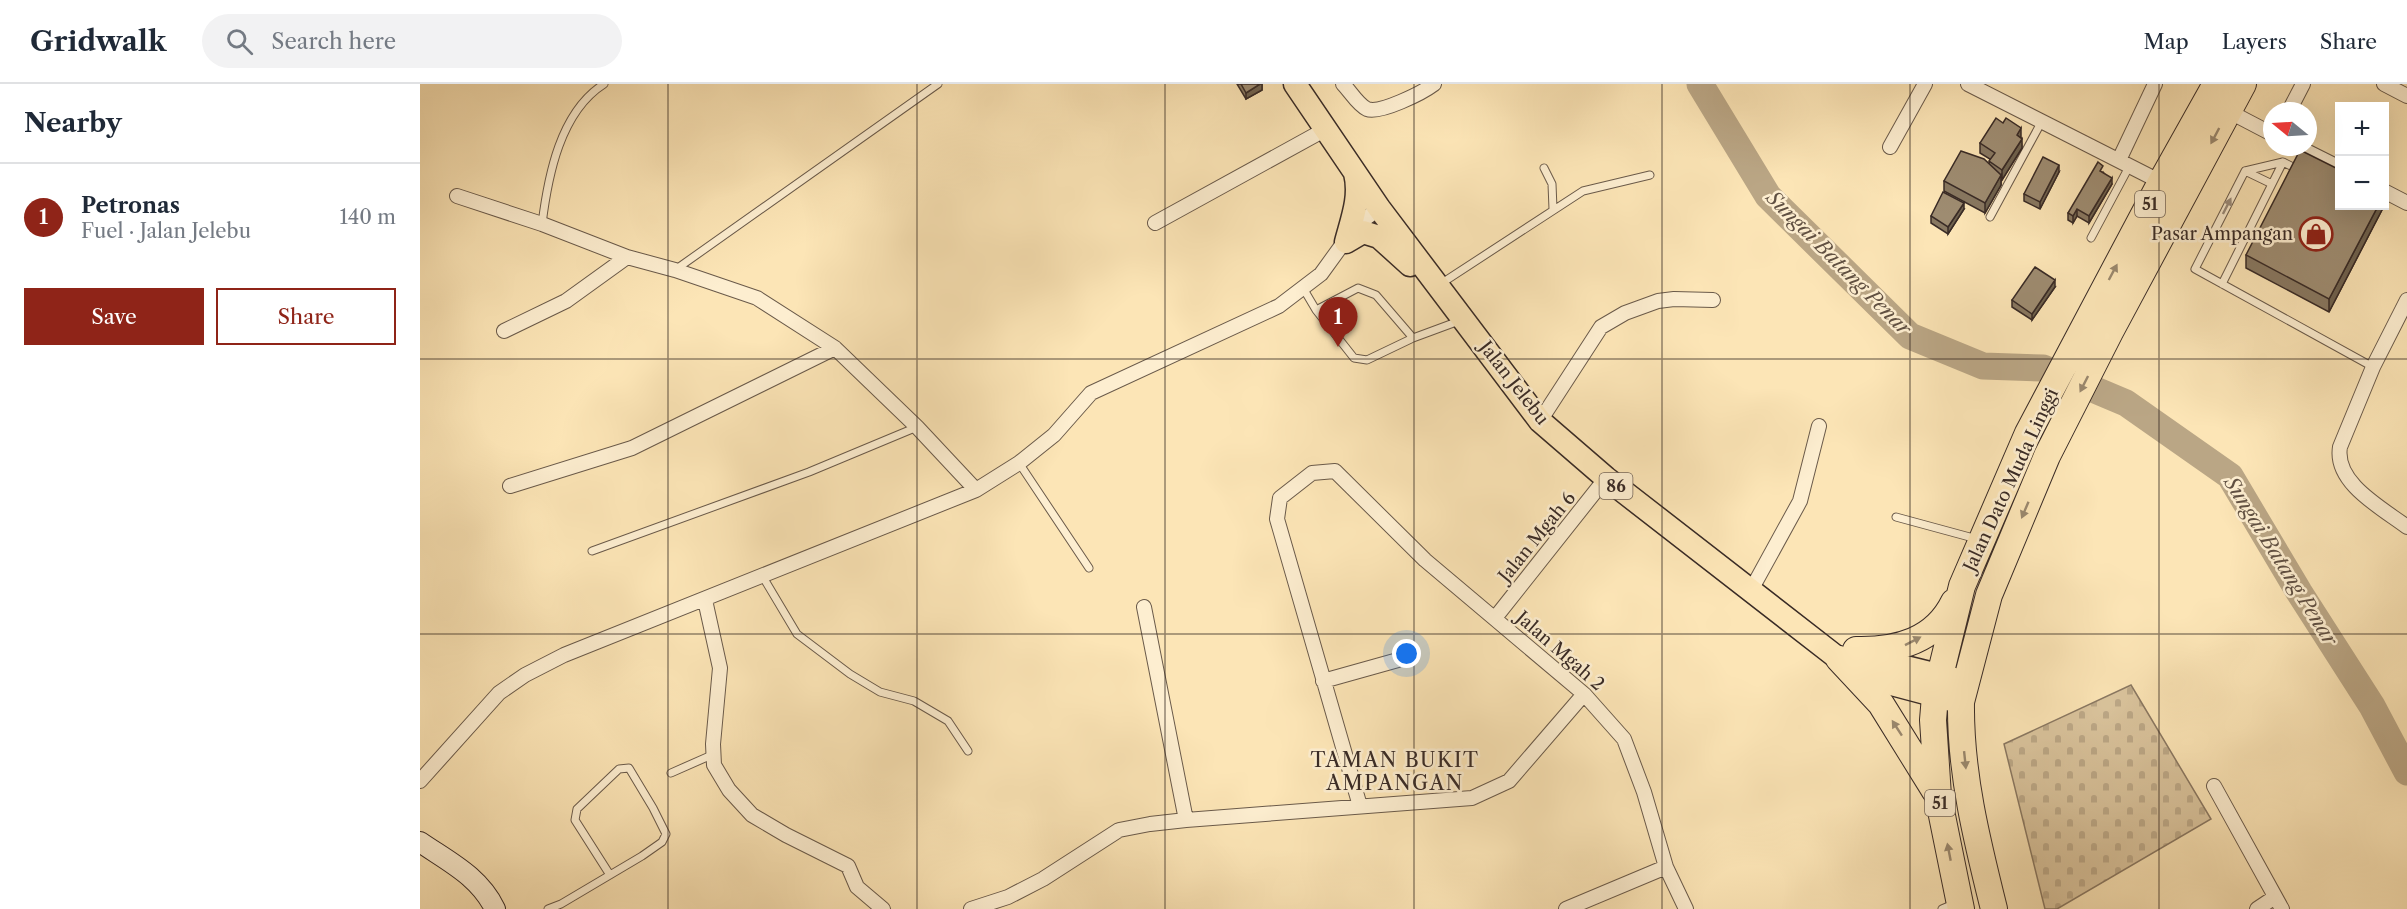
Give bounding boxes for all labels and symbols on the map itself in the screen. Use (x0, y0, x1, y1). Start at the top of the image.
north arrow (2263, 102, 2317, 156)
one-way arrow (2210, 127, 2220, 144)
water label: Sungai Batang Penar (1761, 185, 1917, 341)
road number: 51 (2135, 191, 2165, 217)
one-way arrow (2222, 197, 2232, 214)
shop icon: Pasar Ampangan (2298, 216, 2334, 252)
place label: Pasar Ampangan (2151, 223, 2293, 245)
one-way arrow (2108, 264, 2118, 281)
pin: 1 (1318, 298, 1358, 347)
street label: Jalan Jelebu (1473, 334, 1553, 429)
one-way arrow (2079, 375, 2089, 392)
street label: Jalan Dato Muda Linggi (1958, 384, 2063, 578)
water label: Sungai Batang Penar (2219, 471, 2344, 651)
road number: 86 (1600, 473, 1632, 499)
street label: Jalan Mgah 6 (1492, 487, 1580, 589)
one-way arrow (2020, 501, 2029, 519)
street label: Jalan Mgah 2 (1509, 605, 1609, 695)
one-way arrow (1905, 636, 1922, 646)
your location (1392, 639, 1421, 668)
one-way arrow (1892, 720, 1903, 737)
district label: TAMAN BUKIT AMPANGAN (1310, 748, 1480, 795)
one-way arrow (1960, 751, 1970, 770)
road number: 51 (1925, 790, 1955, 816)
one-way arrow (1944, 842, 1953, 861)

